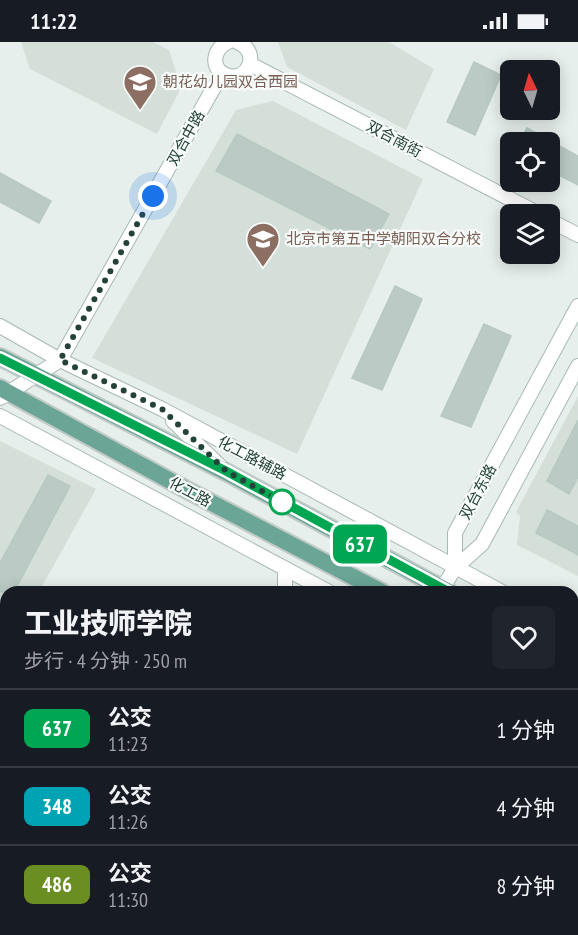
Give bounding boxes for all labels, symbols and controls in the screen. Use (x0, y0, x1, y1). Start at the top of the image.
text: 11:22 (30, 7, 78, 35)
north arrow (500, 60, 560, 120)
map controls (500, 60, 560, 264)
school or university icon: 朝花幼儿园双合西园 (122, 64, 158, 111)
place label: 朝花幼儿园双合西园 (163, 72, 298, 91)
street label: 双合中路 (163, 107, 208, 169)
street label: 双合南街 (363, 116, 425, 161)
button: locate (500, 132, 560, 192)
your location (138, 181, 168, 211)
button: layers (500, 204, 560, 264)
school or university icon: 北京市第五中学朝阳双合分校 (245, 221, 281, 268)
place label: 北京市第五中学朝阳双合分校 (286, 229, 481, 248)
street label: 化工路辅路 (215, 432, 290, 484)
street label: 双台东路 (455, 461, 500, 523)
street label: 化工路 (166, 473, 215, 511)
unlabelled marker (269, 489, 295, 515)
line badge: 637 (326, 524, 394, 564)
text: 637 (345, 531, 375, 558)
text: 工业技师学院 (24, 604, 192, 641)
button: heart (492, 606, 555, 669)
text: 步行 · 4 分钟 · 250 m (24, 648, 187, 674)
text: 公交 (108, 703, 152, 731)
text: 637 (42, 715, 72, 742)
text: 1 分钟 (496, 716, 555, 744)
text: 11:23 (108, 731, 148, 757)
text: 公交 (108, 781, 152, 809)
text: 348 (42, 793, 72, 820)
text: 4 分钟 (496, 794, 555, 822)
text: 11:26 (108, 809, 148, 835)
text: 公交 (108, 859, 152, 887)
text: 486 (42, 871, 72, 898)
text: 8 分钟 (496, 872, 555, 900)
text: 11:30 (108, 887, 148, 913)

